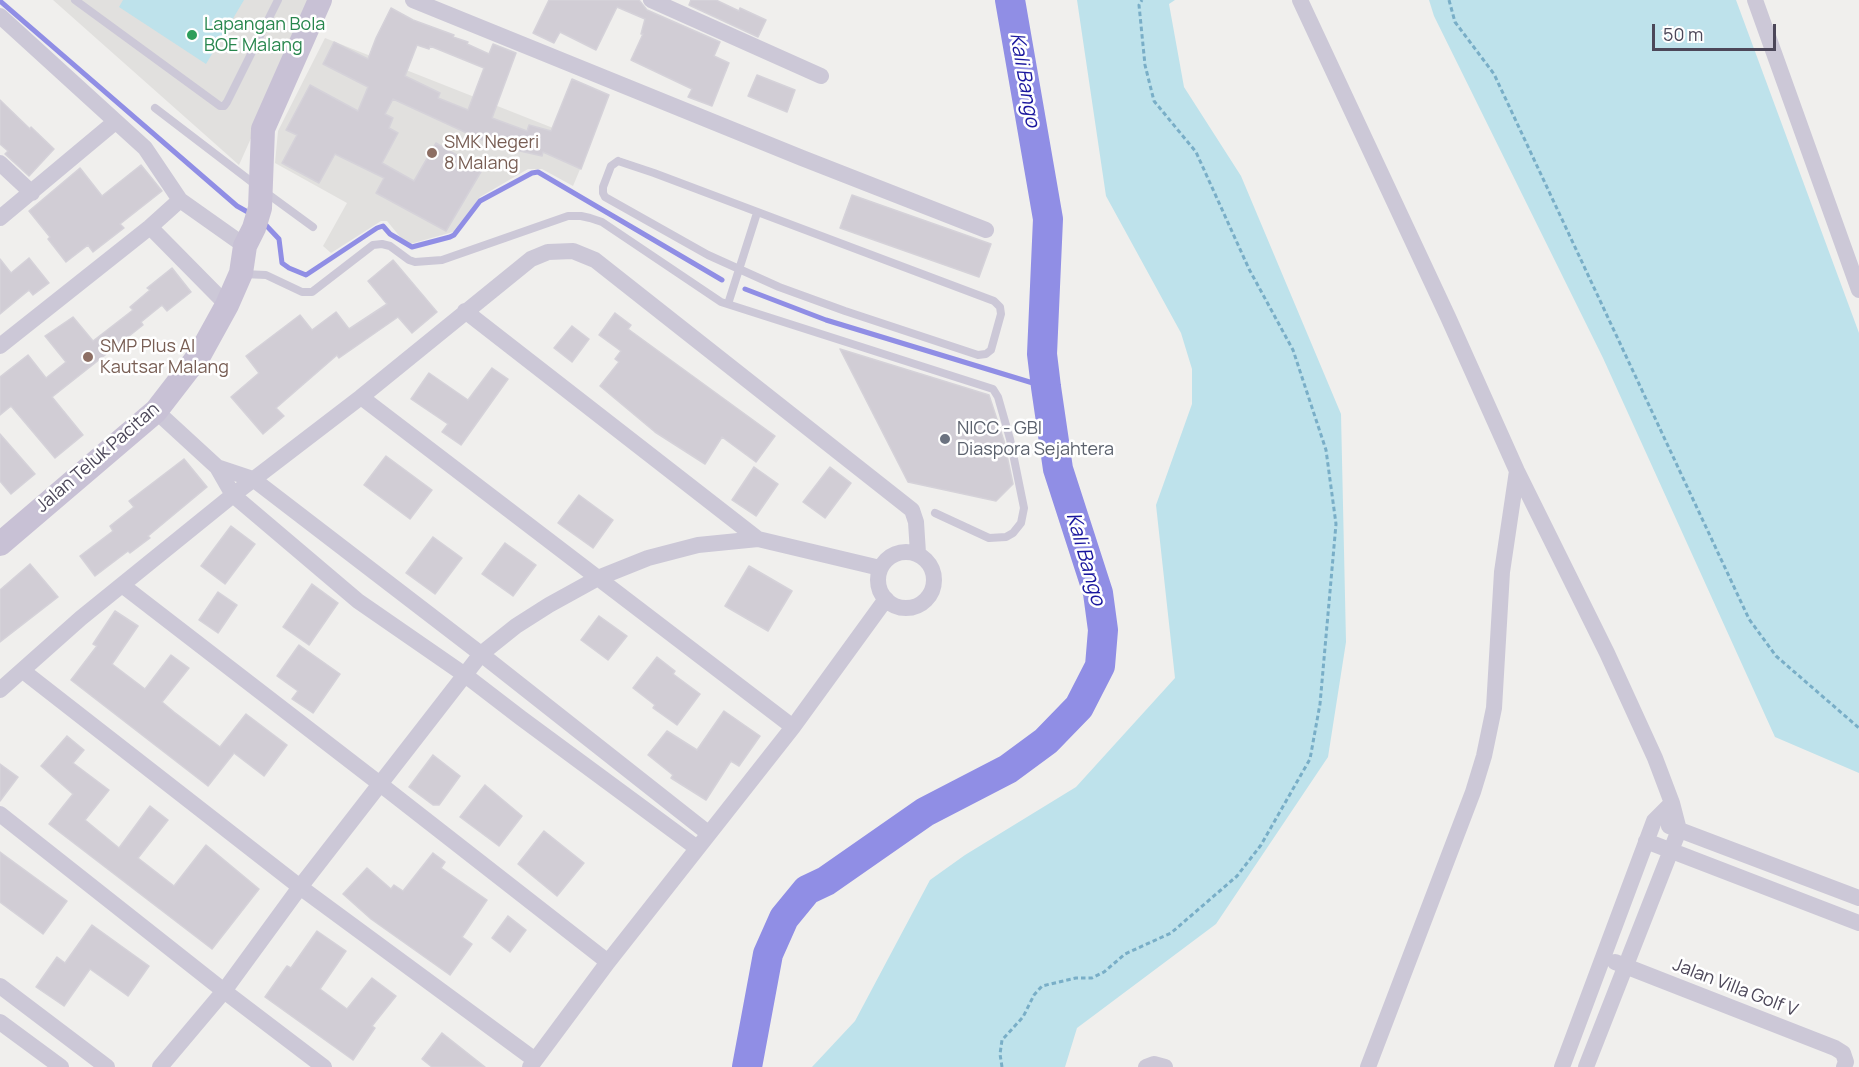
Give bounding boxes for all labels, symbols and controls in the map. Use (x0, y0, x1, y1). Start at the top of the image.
scale bar (1655, 12, 1780, 50)
place label: Lapangan Bola BOE Malang (204, 14, 325, 57)
text: 50 m (1663, 22, 1703, 46)
marker: Lapangan Bola BOE Malang (185, 28, 199, 42)
water label: Kali Bango (1004, 31, 1044, 129)
place label: SMK Negeri 8 Malang (444, 132, 539, 174)
marker: SMK Negeri 8 Malang (425, 146, 439, 160)
place label: SMP Plus Al Kautsar Malang (100, 336, 229, 378)
marker: SMP Plus Al Kautsar Malang (81, 350, 95, 364)
street label: Jalan Teluk Pacitan (32, 399, 164, 517)
place label: NICC - GBI Diaspora Sejahtera (957, 418, 1114, 460)
marker: NICC - GBI Diaspora Sejahtera (938, 432, 952, 446)
water label: Kali Bango (1060, 510, 1110, 608)
street label: Jalan Villa Golf V (1670, 954, 1800, 1022)

